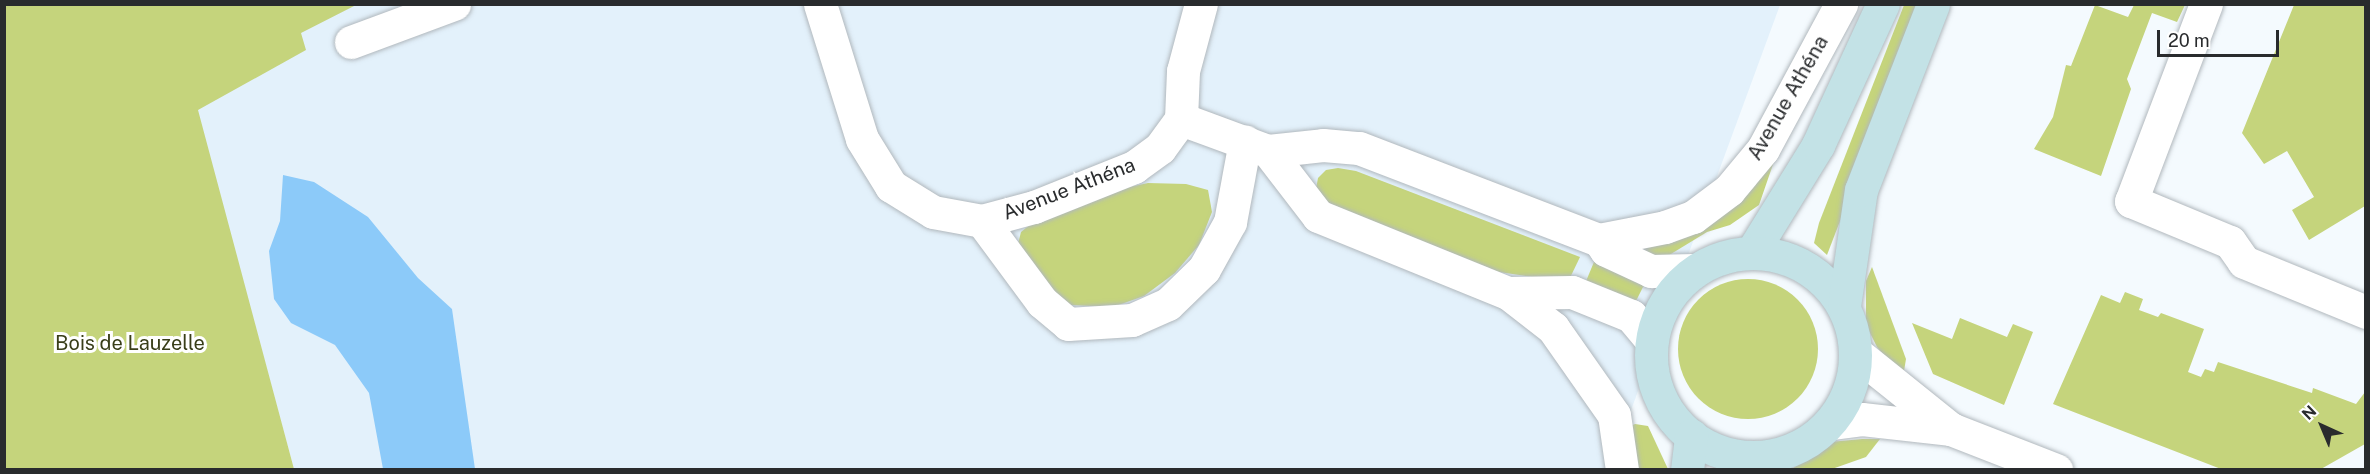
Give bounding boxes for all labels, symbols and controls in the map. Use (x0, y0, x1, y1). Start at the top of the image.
scale bar (2160, 18, 2282, 56)
text: 20 m (2168, 30, 2210, 51)
street label: Avenue Athéna (1743, 31, 1833, 165)
street label: Avenue Athéna (999, 153, 1139, 225)
park label: Bois de Lauzelle (55, 331, 205, 355)
north arrow (2292, 396, 2352, 456)
text: N (2298, 402, 2320, 424)

